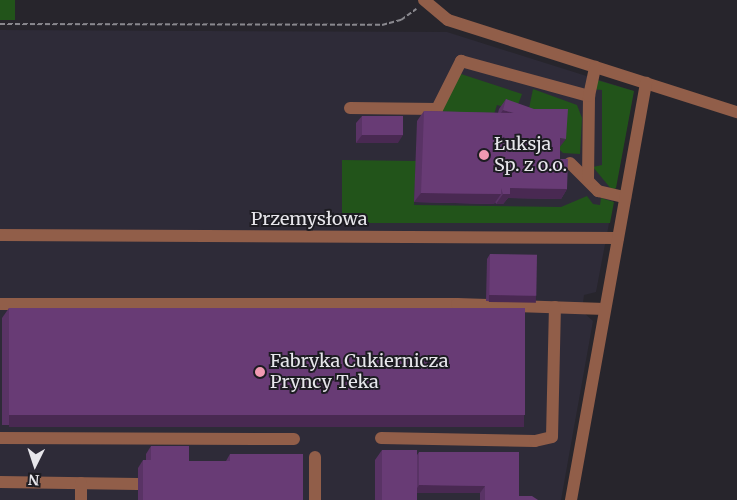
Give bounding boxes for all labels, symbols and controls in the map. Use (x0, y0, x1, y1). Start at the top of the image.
place label: Łuksja Sp. z o.o. (494, 134, 567, 176)
marker: Łuksja Sp. z o.o. (478, 149, 490, 161)
street label: Przemysłowa (251, 208, 367, 230)
place label: Fabryka Cukiernicza Pryncy Teka (270, 351, 448, 394)
marker: Fabryka Cukiernicza Pryncy Teka (254, 366, 266, 378)
north arrow (10, 440, 60, 490)
text: N (28, 471, 40, 489)

